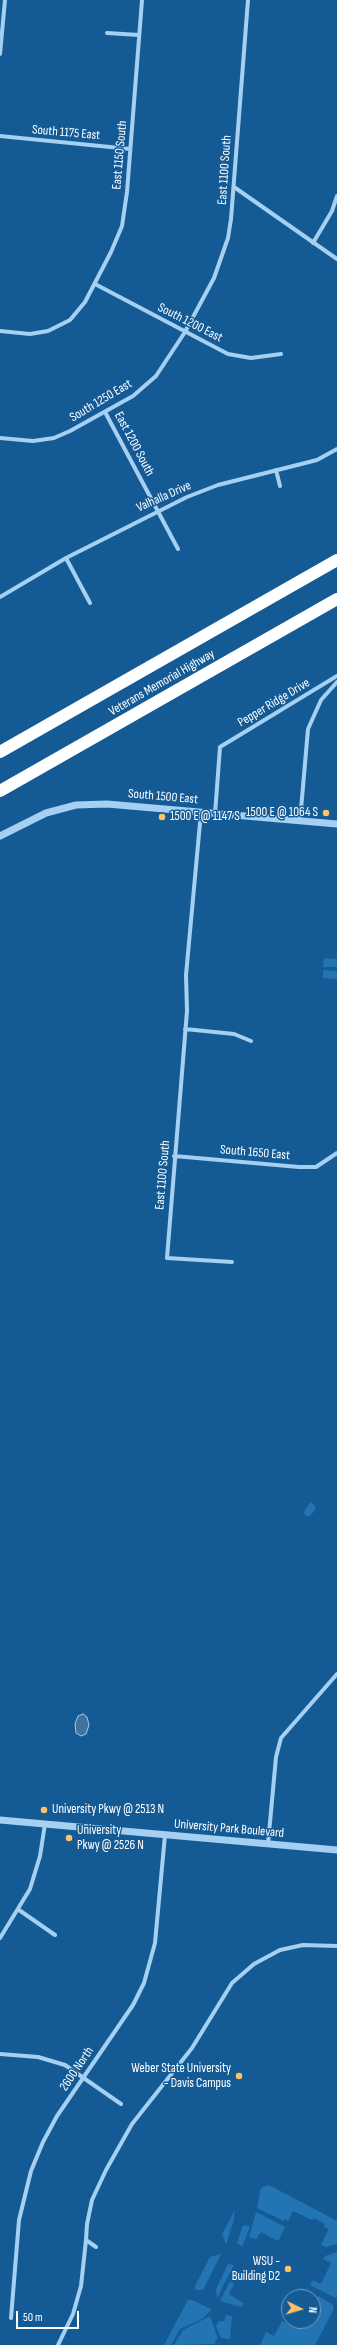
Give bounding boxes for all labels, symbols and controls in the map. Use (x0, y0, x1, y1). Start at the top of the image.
street label: East 1150 South (109, 120, 131, 190)
street label: South 1175 East (31, 122, 101, 144)
street label: East 1100 South (215, 135, 235, 205)
street label: South 1200 East (155, 300, 225, 346)
street label: South 1250 East (67, 376, 135, 426)
street label: East 1200 South (111, 409, 157, 479)
street label: Valhalla Drive (134, 478, 194, 516)
street label: Veterans Memorial Highway (106, 646, 218, 720)
street label: Pepper Ridge Drive (235, 675, 313, 731)
street label: South 1500 East (127, 786, 199, 808)
place label: 1500 E @ 1064 S (246, 805, 318, 821)
marker: 1500 E @ 1064 S (321, 808, 331, 818)
place label: 1500 E @ 1147 S (170, 809, 240, 825)
marker: 1500 E @ 1147 S (157, 812, 167, 822)
street label: East 1100 South (152, 1140, 174, 1210)
street label: South 1650 East (219, 1142, 291, 1164)
place label: University Pkwy @ 2513 N (52, 1802, 164, 1818)
marker: University Pkwy @ 2513 N (39, 1805, 49, 1815)
street label: University Park Boulevard (173, 1816, 285, 1842)
place label: University Pkwy @ 2526 N (77, 1823, 144, 1854)
marker: University Pkwy @ 2526 N (64, 1833, 74, 1843)
street label: 2600 North (57, 2044, 97, 2094)
place label: Weber State University - Davis Campus (131, 2061, 231, 2092)
marker: Weber State University - Davis Campus (234, 2071, 244, 2081)
place label: WSU - Building D2 (232, 2254, 280, 2285)
marker: WSU - Building D2 (283, 2264, 293, 2274)
north arrow (281, 2289, 321, 2329)
scale bar (18, 2303, 81, 2329)
text: N (306, 2307, 319, 2313)
text: 50 m (23, 2310, 43, 2325)

